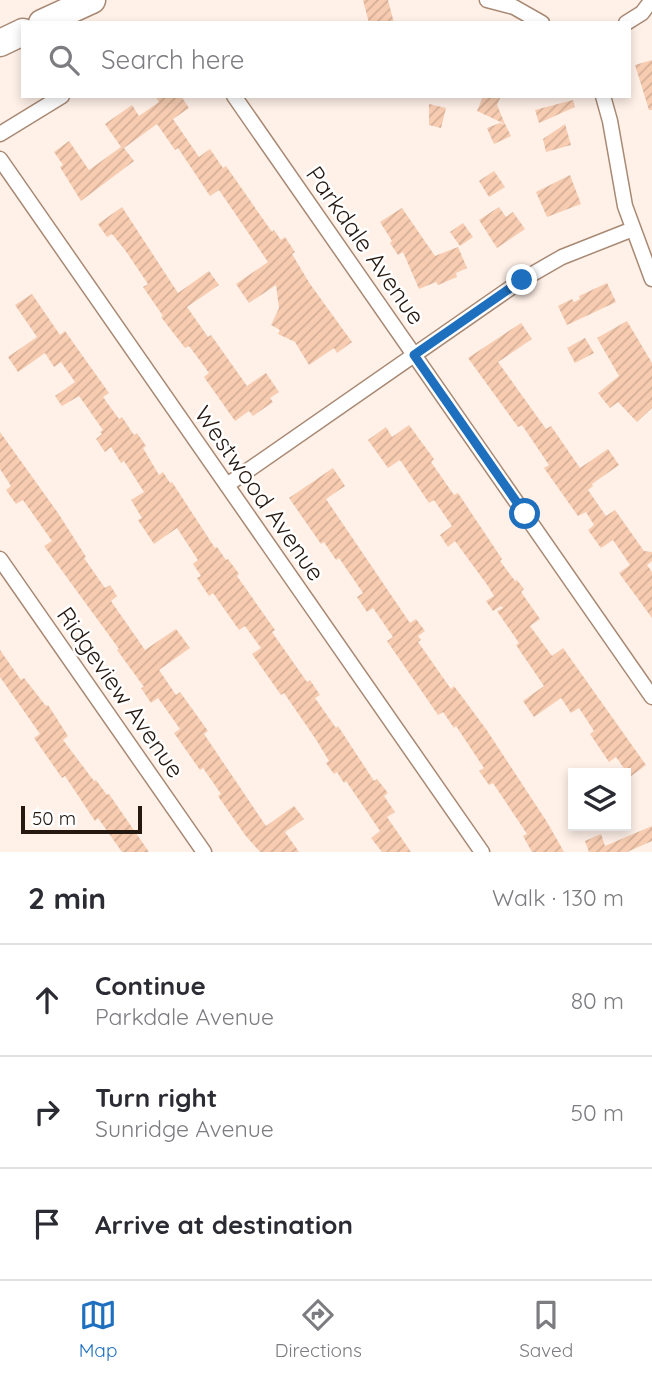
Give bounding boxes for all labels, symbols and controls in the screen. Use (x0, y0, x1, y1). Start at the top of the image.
search box (21, 21, 631, 98)
icon: search (45, 41, 83, 79)
text: Search here (101, 43, 245, 76)
street label: Parkdale Avenue (300, 160, 432, 330)
route end (506, 264, 537, 295)
street label: Westwood Avenue (188, 400, 332, 586)
route start (509, 498, 540, 529)
street label: Ridgeview Avenue (51, 601, 191, 783)
map controls (568, 768, 631, 831)
button: layers (568, 768, 631, 831)
scale bar (21, 803, 142, 835)
text: 50 m (32, 806, 76, 830)
text: 2 min (28, 879, 106, 917)
text: Walk · 130 m (492, 883, 624, 912)
text: Continue (95, 969, 206, 1002)
icon: ahead (28, 981, 66, 1019)
text: 80 m (571, 986, 624, 1015)
text: Parkdale Avenue (95, 1002, 274, 1031)
text: Turn right (95, 1081, 217, 1114)
icon: right (28, 1093, 66, 1131)
text: 50 m (571, 1098, 624, 1127)
text: Sunridge Avenue (95, 1114, 274, 1143)
icon: arrive (28, 1205, 66, 1243)
text: Arrive at destination (95, 1208, 353, 1241)
tab: Map (79, 1296, 117, 1362)
tab: Directions (275, 1296, 362, 1362)
tab: Saved (519, 1296, 573, 1362)

